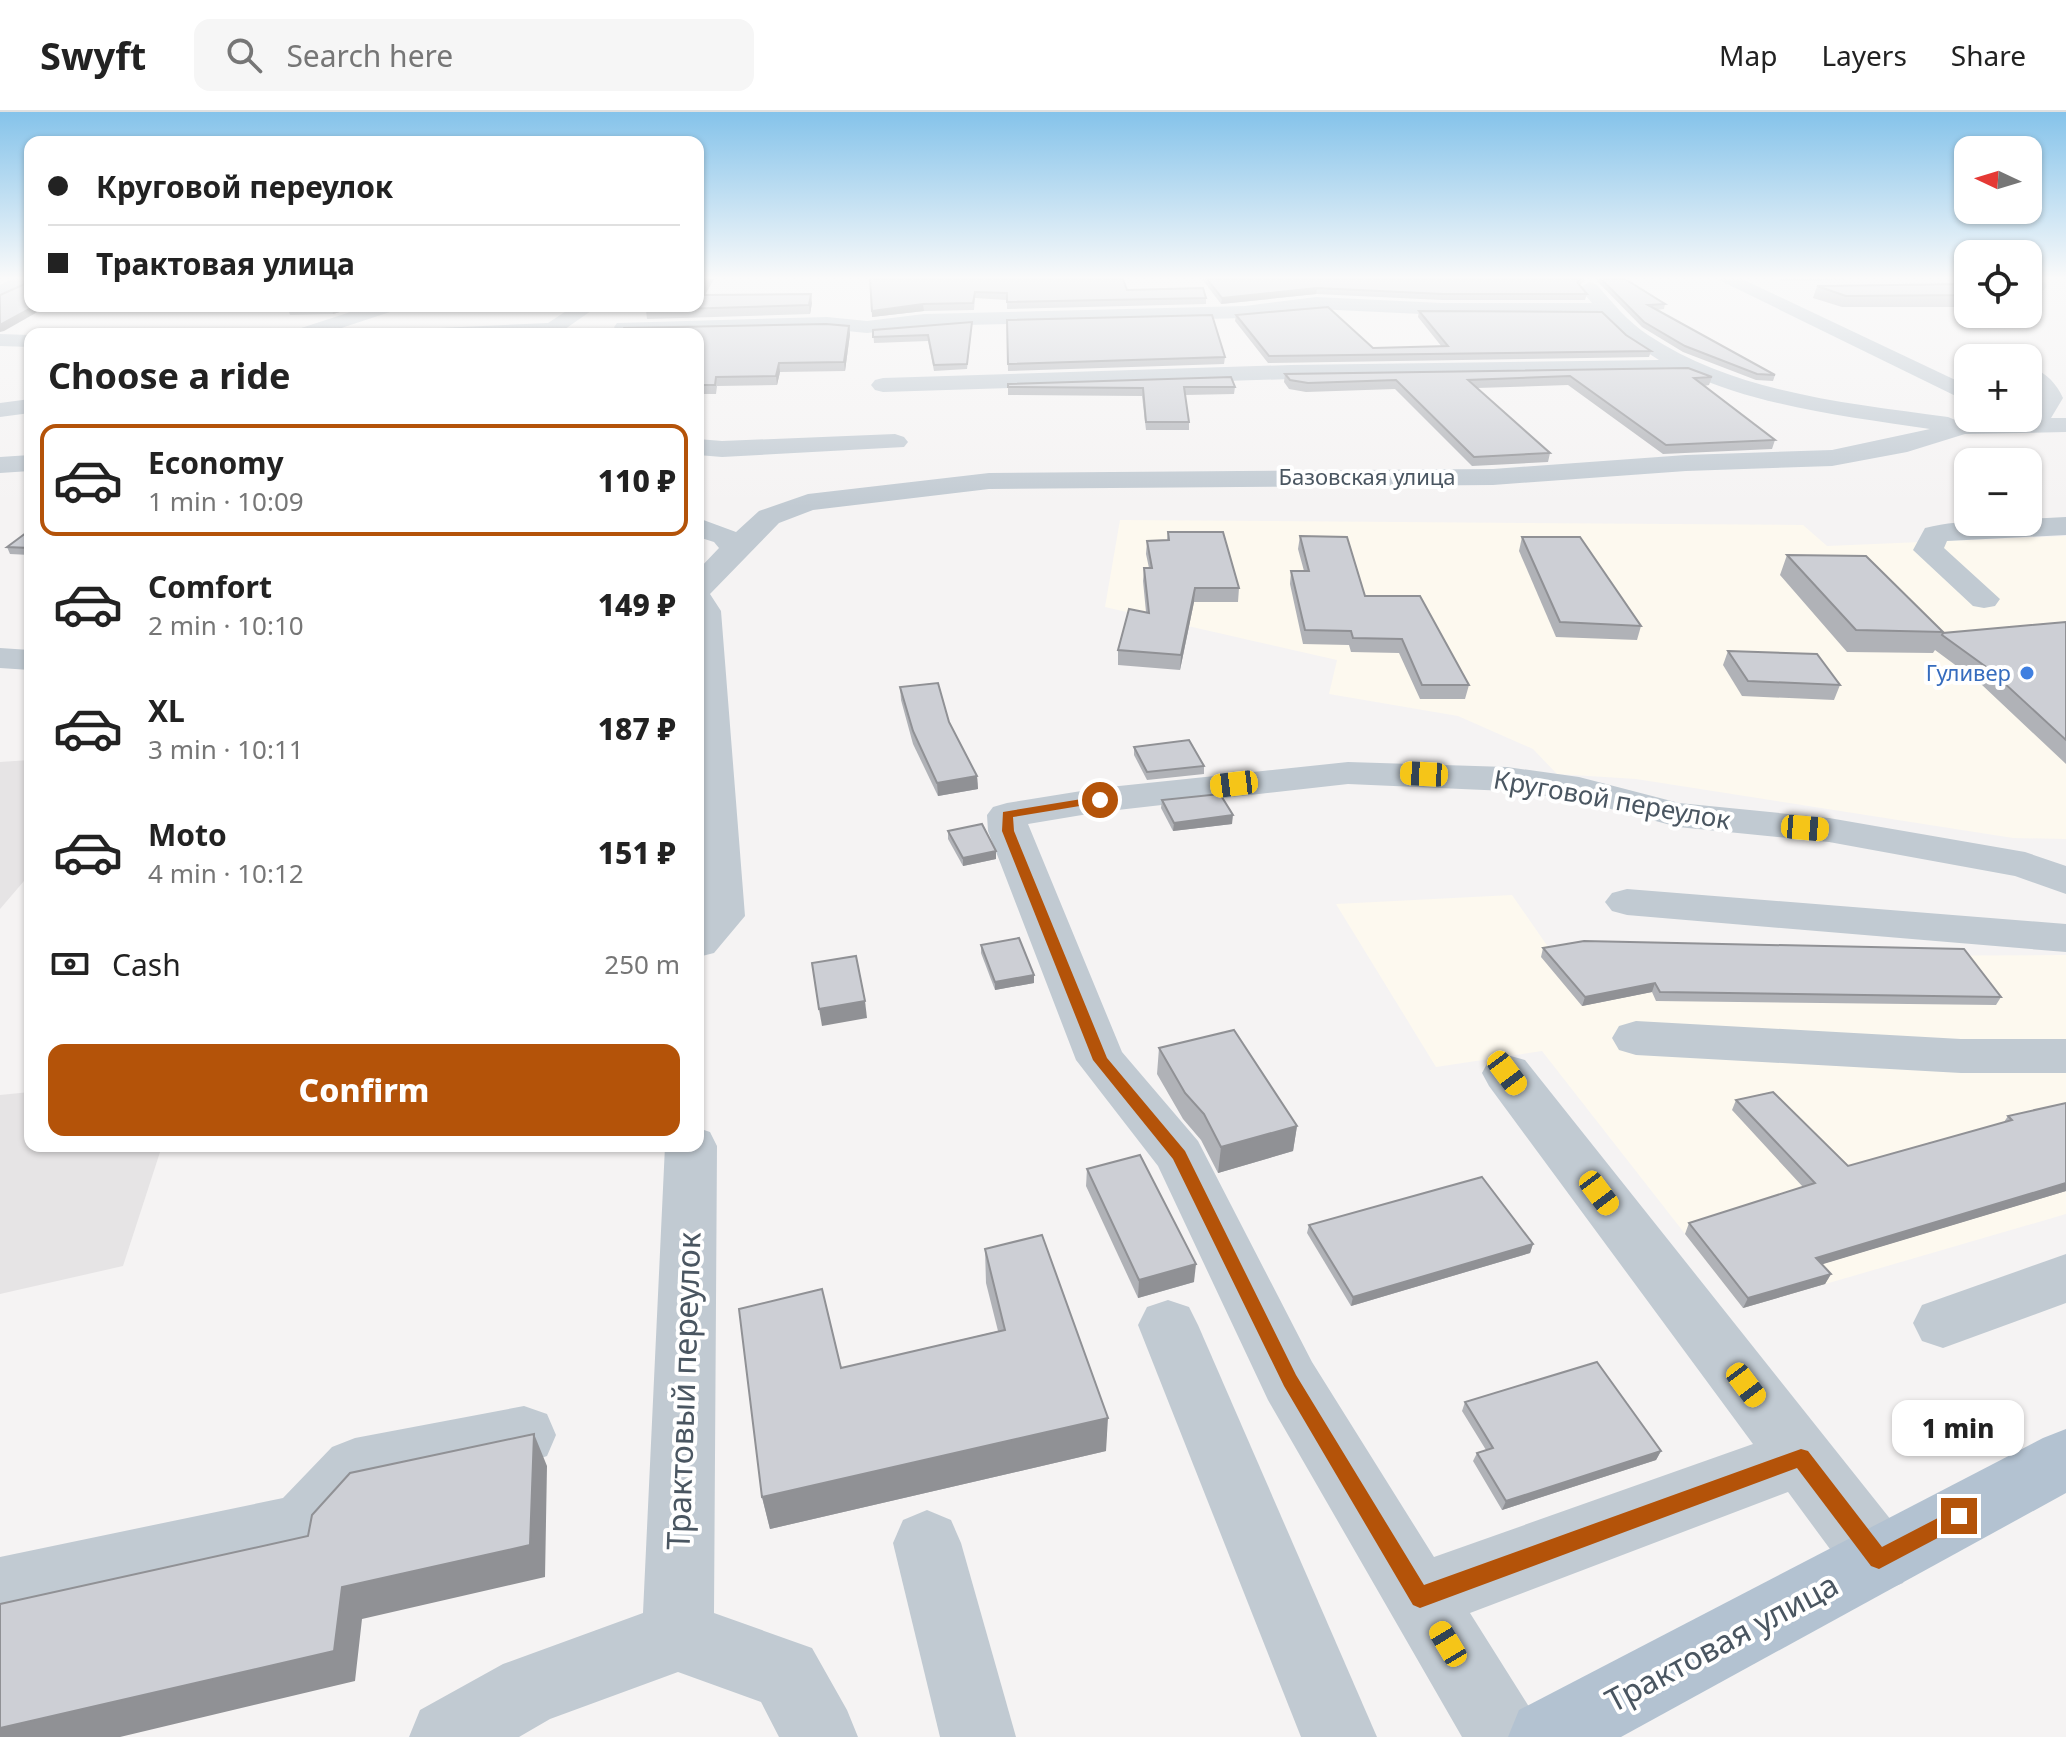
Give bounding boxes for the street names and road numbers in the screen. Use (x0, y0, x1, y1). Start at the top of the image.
street label: Базовская улица (1278, 461, 1456, 491)
street label: Круговой переулок (1491, 760, 1734, 838)
street label: Трактовый переулок (655, 1231, 710, 1550)
street label: Трактовая улица (1597, 1562, 1845, 1721)

